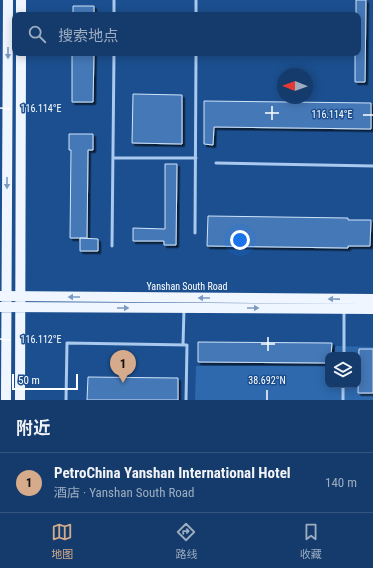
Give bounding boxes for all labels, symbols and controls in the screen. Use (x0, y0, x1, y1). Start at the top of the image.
search box (12, 12, 361, 56)
icon: search (26, 23, 48, 45)
text: 搜索地点 (58, 27, 118, 45)
one-way arrow (5, 47, 11, 60)
north arrow (277, 68, 313, 104)
text: 116.114°E (21, 103, 62, 114)
text: 116.114°E (312, 109, 353, 120)
one-way arrow (4, 177, 10, 190)
your location (230, 230, 250, 250)
street label: Yanshan South Road (146, 281, 228, 292)
one-way arrow (67, 294, 80, 300)
one-way arrow (197, 295, 210, 301)
one-way arrow (327, 296, 340, 302)
one-way arrow (117, 305, 130, 311)
one-way arrow (247, 305, 260, 311)
text: 116.112°E (21, 334, 62, 345)
pin: 1 (110, 350, 136, 383)
map controls (325, 352, 361, 388)
button: layers (325, 352, 361, 388)
scale bar (12, 372, 78, 391)
text: 50 m (18, 374, 40, 387)
text: 38.692°N (248, 375, 286, 386)
text: 附近 (16, 418, 50, 438)
text: PetroChina Yanshan International Hotel (54, 464, 291, 482)
text: 1 (26, 475, 32, 490)
text: 140 m (325, 475, 357, 490)
text: 酒店 · Yanshan South Road (54, 485, 195, 500)
tab: 地图 (51, 521, 73, 561)
tab: 路线 (175, 521, 197, 561)
tab: 收藏 (300, 521, 322, 561)

